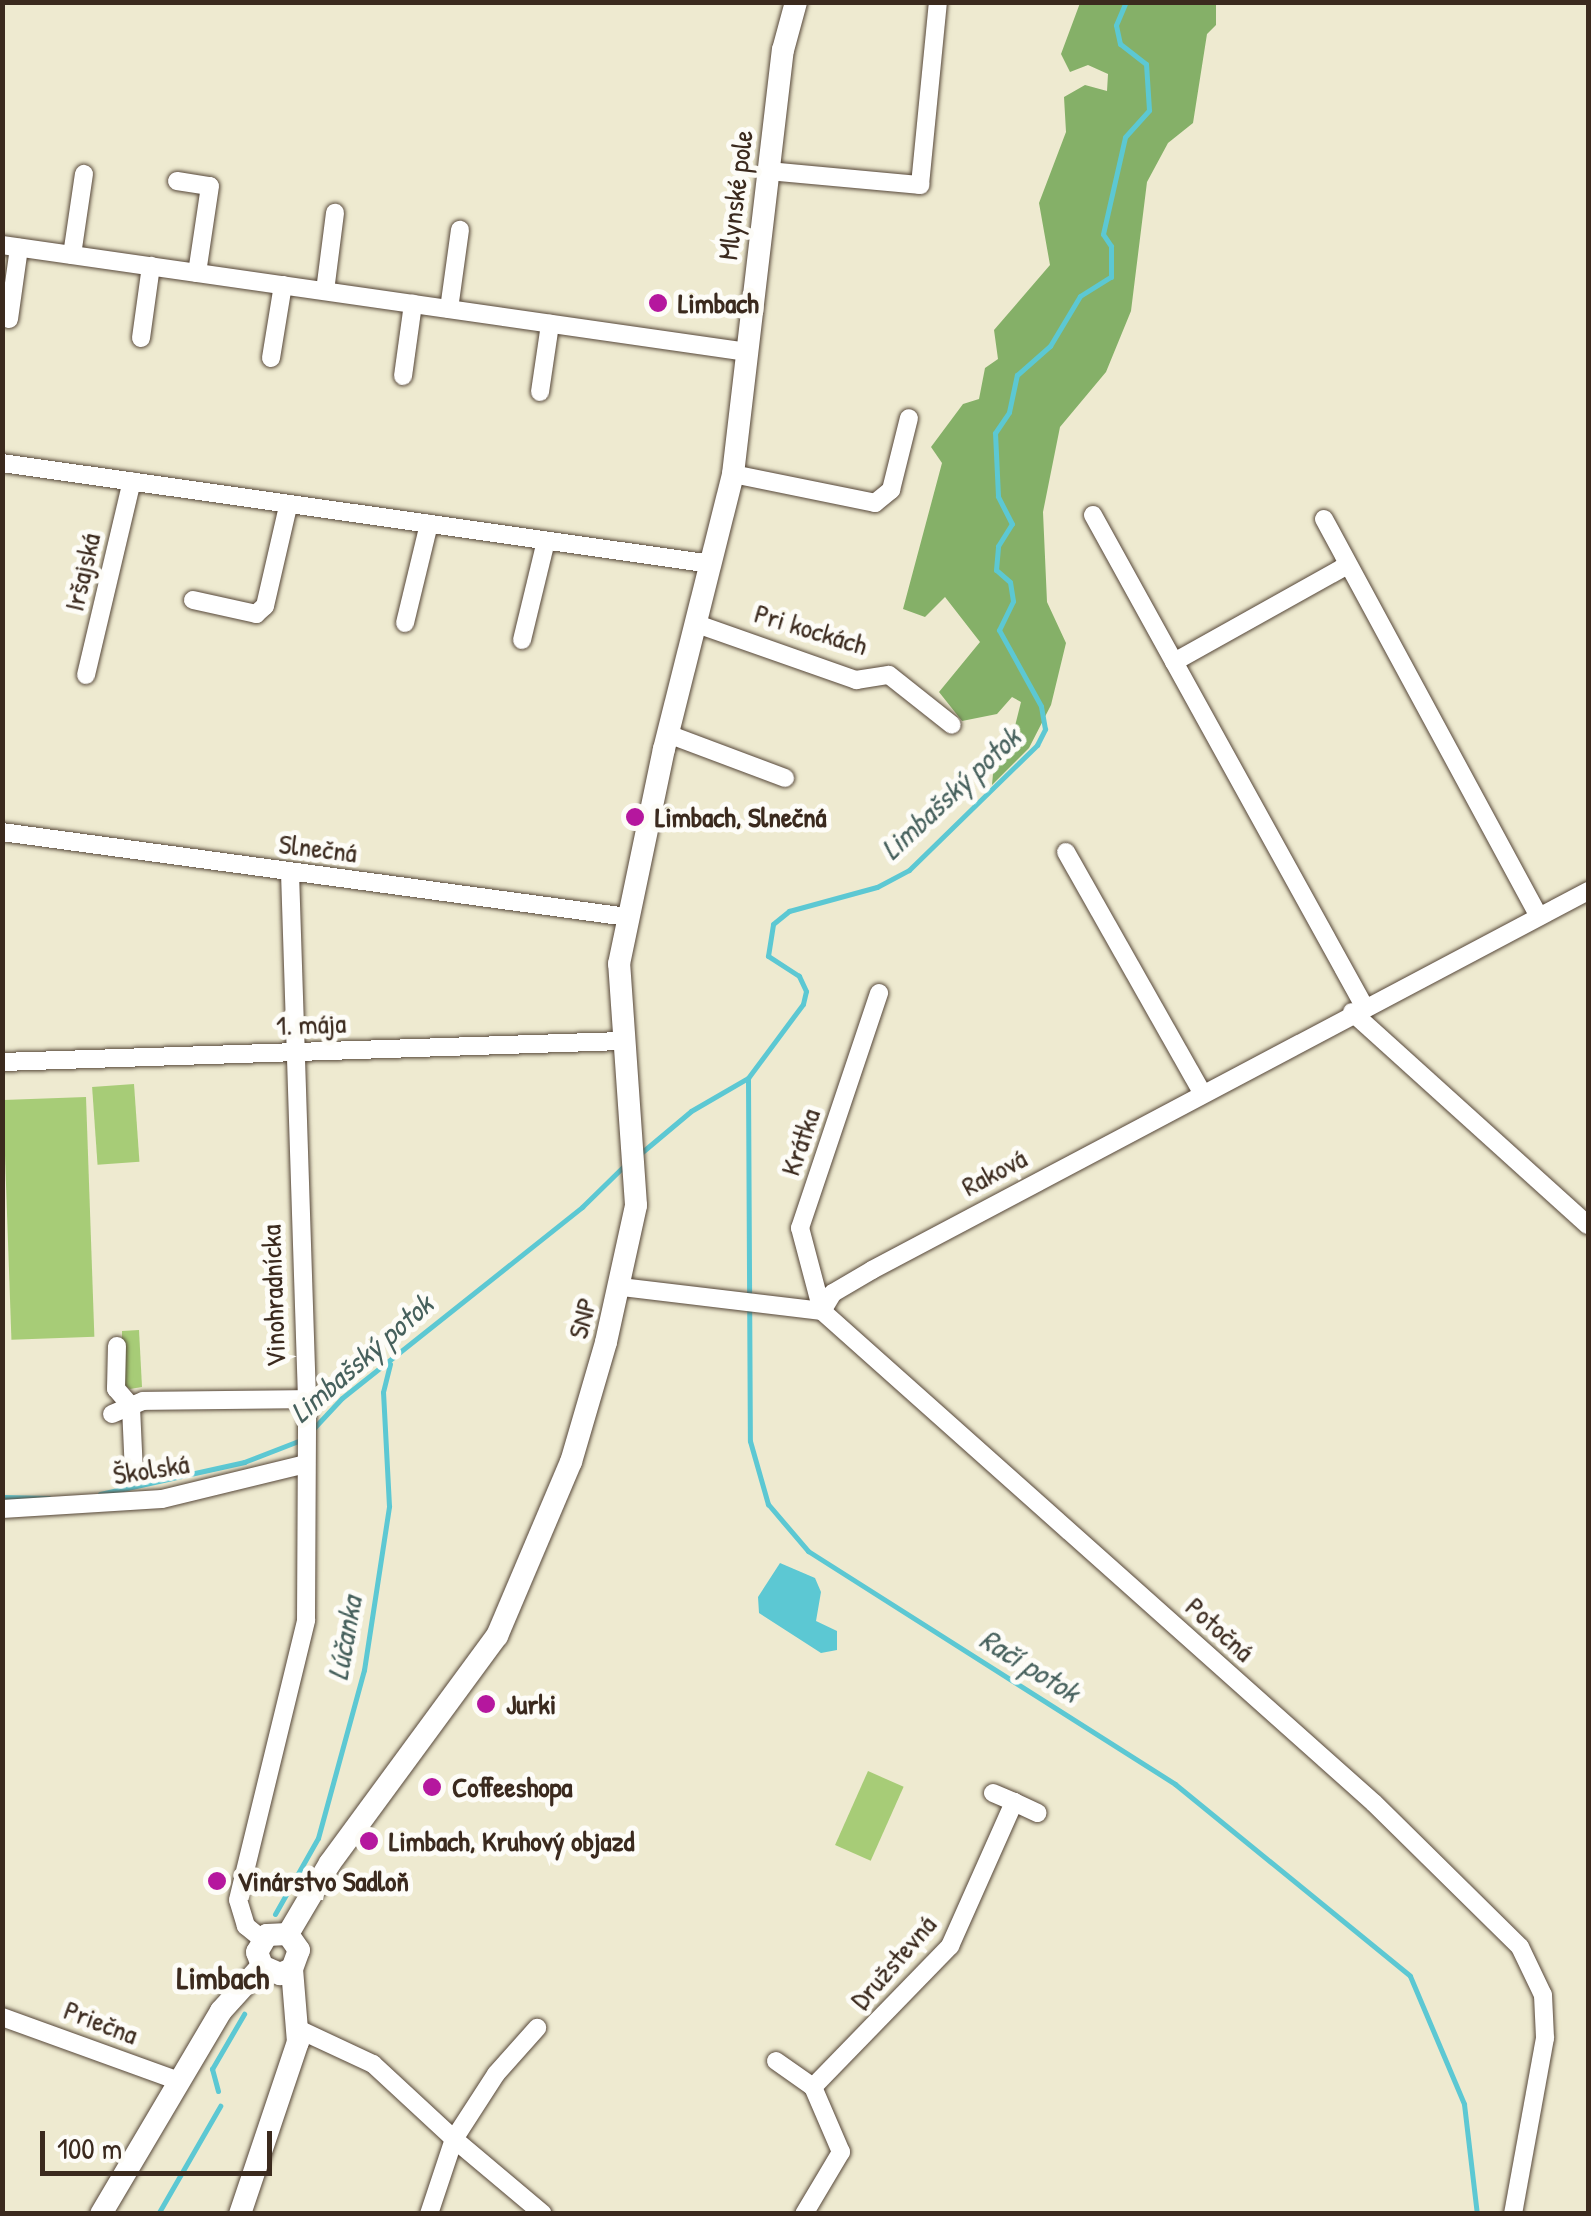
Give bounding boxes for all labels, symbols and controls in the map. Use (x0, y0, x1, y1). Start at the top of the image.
street label: Mlynské pole (710, 128, 760, 262)
place label: Limbach (678, 286, 759, 320)
marker: Limbach (647, 292, 669, 314)
street label: Iršajská (57, 530, 107, 614)
street label: Pri kockách (751, 596, 871, 662)
water label: Limbašský potok (873, 719, 1027, 867)
place label: Limbach, Slnečná (655, 800, 827, 834)
marker: Limbach, Slnečná (624, 806, 646, 828)
street label: Slnečná (277, 827, 359, 869)
street label: 1. mája (275, 1006, 347, 1042)
street label: Krátka (773, 1104, 827, 1180)
street label: Raková (956, 1141, 1032, 1203)
street label: Vinohradnícka (254, 1224, 292, 1368)
water label: Limbašský potok (282, 1286, 440, 1430)
street label: SNP (560, 1294, 604, 1342)
street label: Školská (111, 1446, 191, 1492)
street label: Potočná (1179, 1590, 1261, 1668)
water label: Lúčanka (319, 1593, 369, 1683)
water label: Račí potok (974, 1620, 1086, 1710)
place label: Jurki (506, 1687, 556, 1721)
marker: Jurki (475, 1693, 497, 1715)
place label: Coffeeshopa (452, 1770, 572, 1804)
marker: Coffeeshopa (421, 1776, 443, 1798)
place label: Limbach, Kruhový objazd (389, 1824, 634, 1858)
marker: Limbach, Kruhový objazd (358, 1830, 380, 1852)
place label: Vinárstvo Sadloň (237, 1864, 409, 1898)
marker: Vinárstvo Sadloň (206, 1870, 228, 1892)
street label: Družstevná (843, 1908, 943, 2016)
district label: Limbach (177, 1959, 269, 1997)
street label: Priečna (59, 1993, 143, 2051)
scale bar (45, 2111, 278, 2173)
text: 100 m (57, 2128, 122, 2168)

